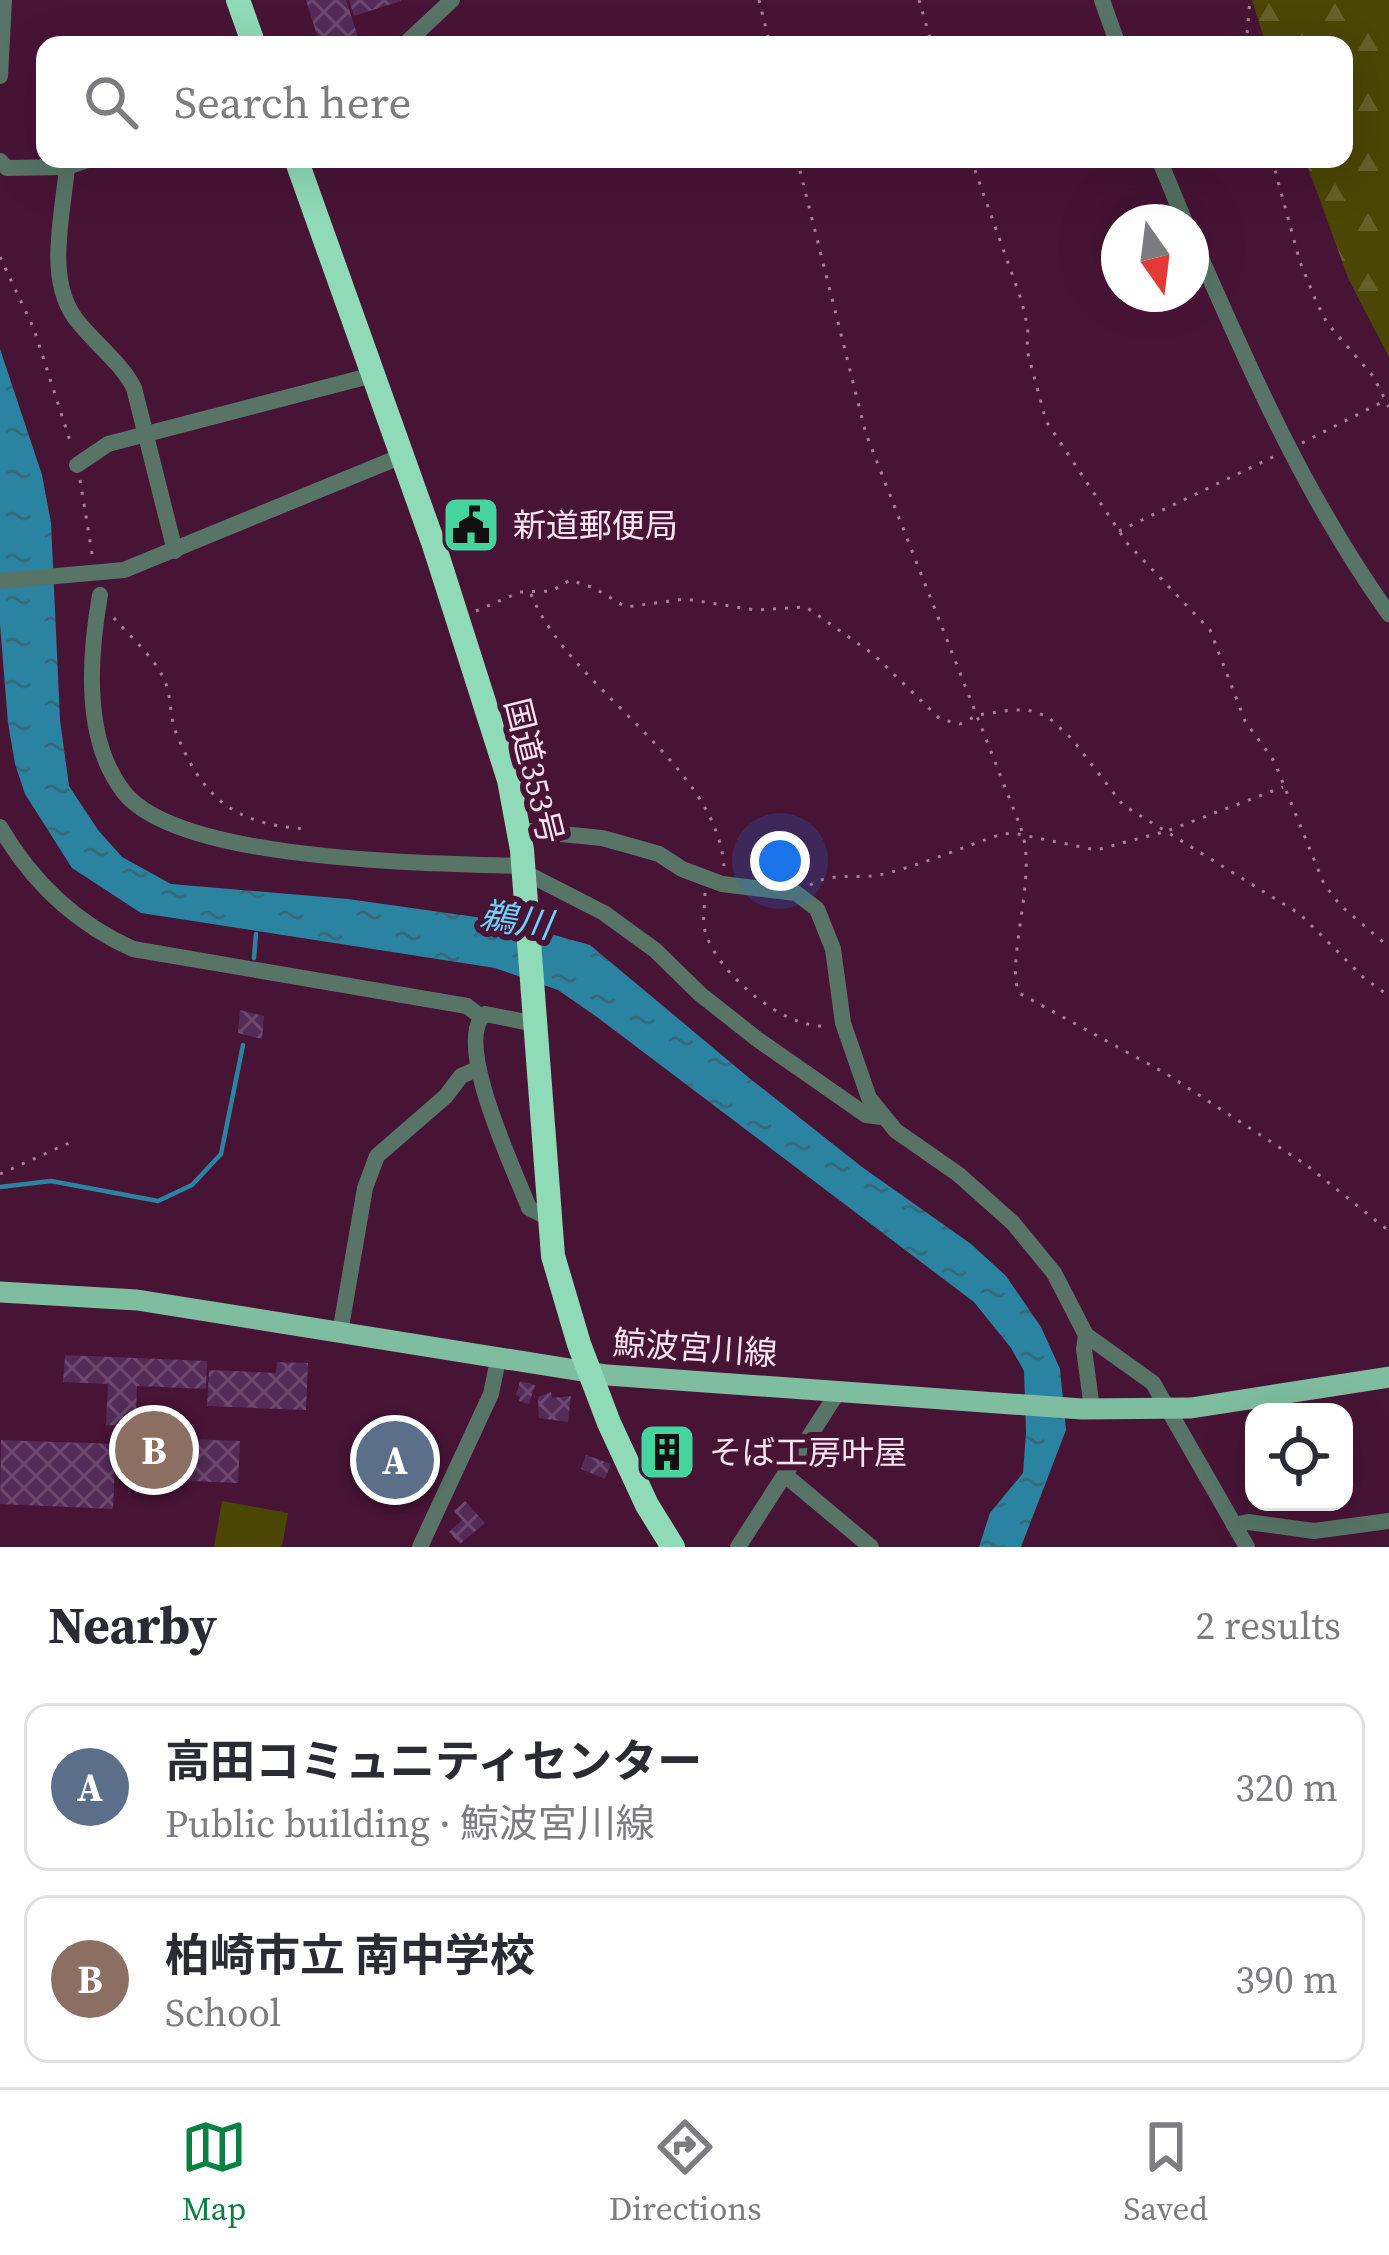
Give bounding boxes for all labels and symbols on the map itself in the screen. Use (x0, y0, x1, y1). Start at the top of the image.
north arrow (1101, 204, 1209, 312)
public building icon: 新道郵便局 (440, 494, 502, 556)
place label: 新道郵便局 (513, 503, 678, 548)
street label: 国道353号 (494, 694, 574, 848)
your location (750, 831, 810, 891)
water label: 鵜川 (477, 890, 559, 950)
street label: 鯨波宮川線 (611, 1320, 779, 1376)
pin: B (115, 1405, 193, 1495)
pin: A (356, 1415, 434, 1505)
building icon: そば工房叶屋 (636, 1421, 698, 1483)
place label: そば工房叶屋 (709, 1430, 907, 1475)

